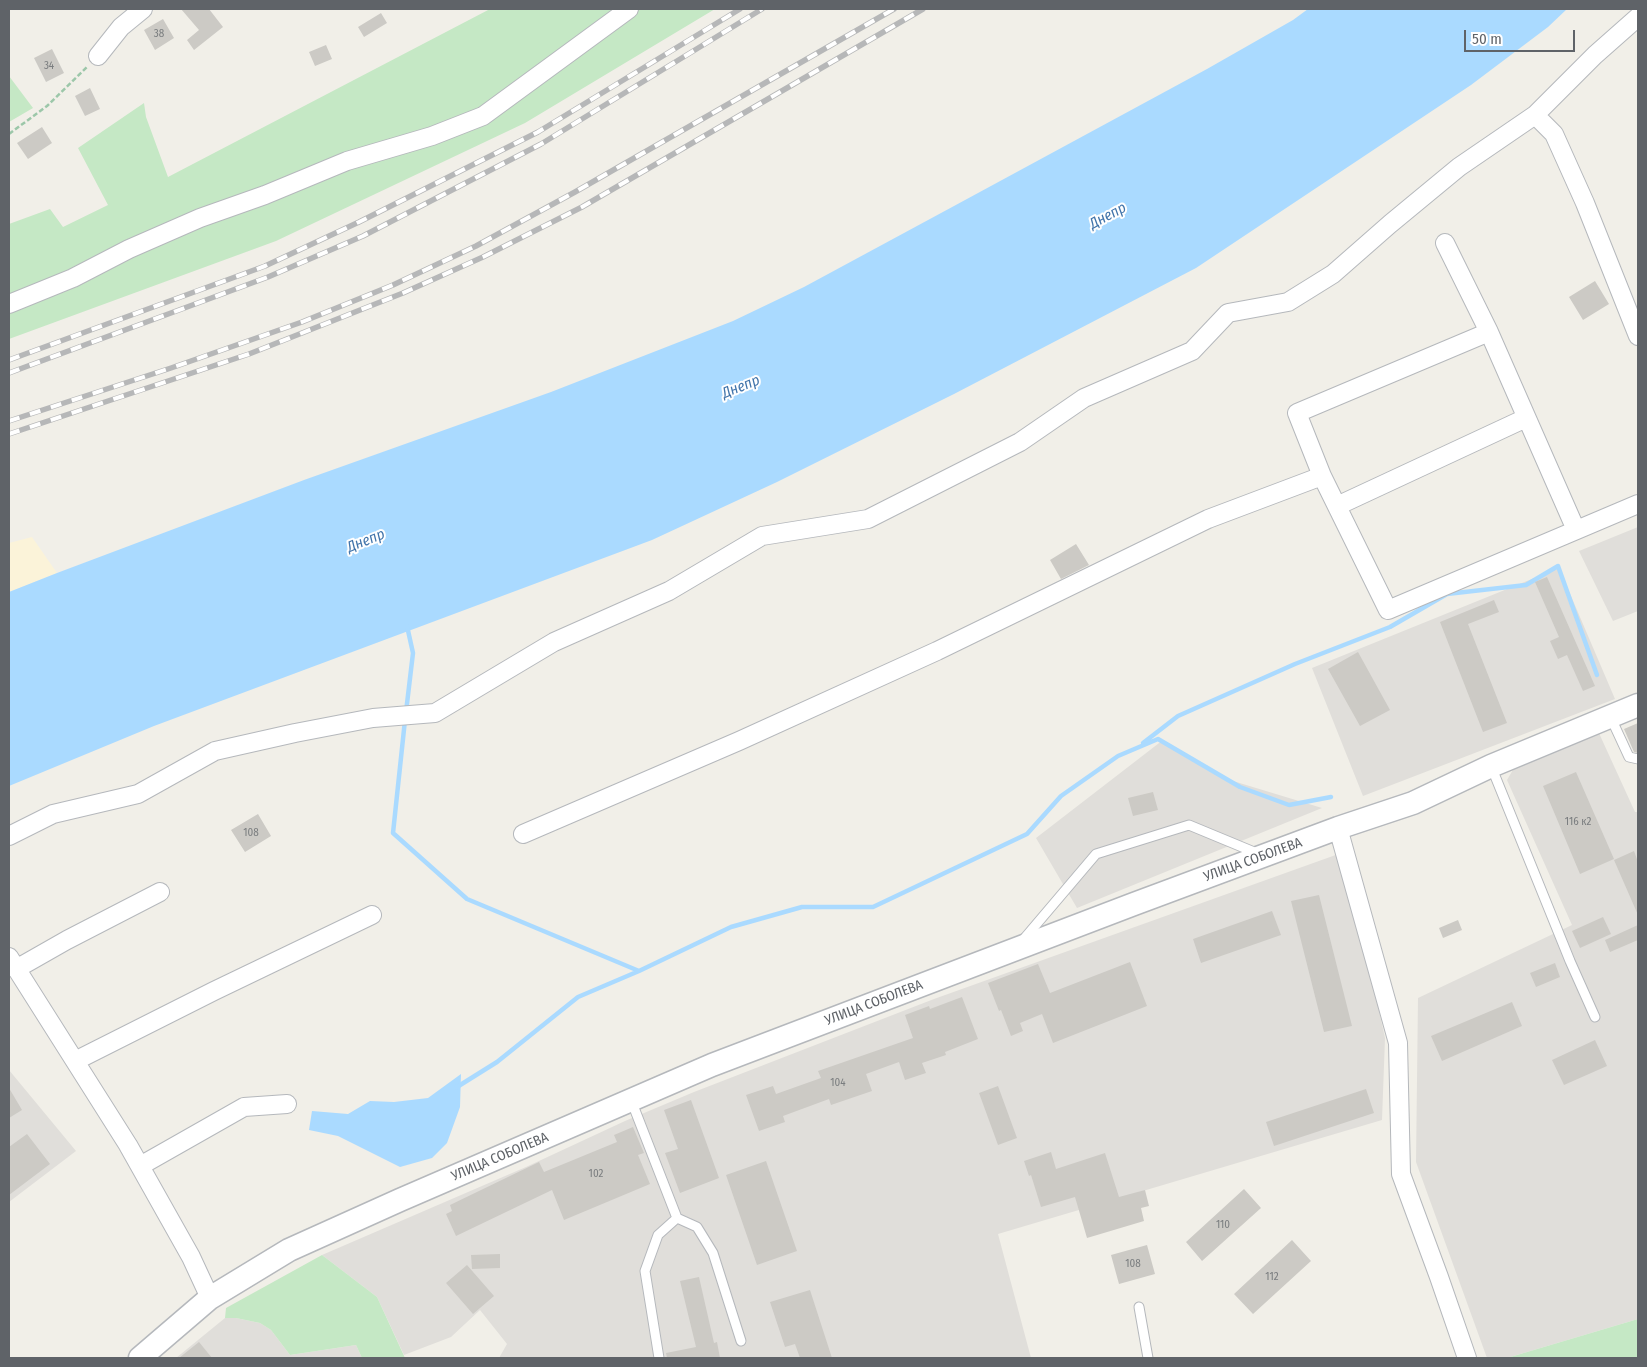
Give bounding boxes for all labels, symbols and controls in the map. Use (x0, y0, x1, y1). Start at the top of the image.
scale bar (1467, 20, 1578, 52)
house number: 38 (154, 27, 164, 41)
text: 50 m (1472, 30, 1502, 48)
house number: 34 (44, 59, 54, 73)
water label: Днепр (1087, 199, 1129, 233)
water label: Днепр (719, 371, 763, 403)
water label: Днепр (344, 525, 388, 557)
house number: 116 к2 (1565, 815, 1591, 829)
house number: 108 (243, 826, 259, 840)
street label: УЛИЦА СОБОЛЕВА (1201, 834, 1305, 886)
street label: УЛИЦА СОБОЛЕВА (823, 977, 925, 1029)
house number: 104 (830, 1076, 846, 1090)
street label: УЛИЦА СОБОЛЕВА (449, 1129, 551, 1185)
house number: 102 (589, 1167, 603, 1181)
house number: 110 (1216, 1218, 1230, 1232)
house number: 108 (1125, 1257, 1141, 1271)
house number: 112 (1265, 1270, 1279, 1284)

